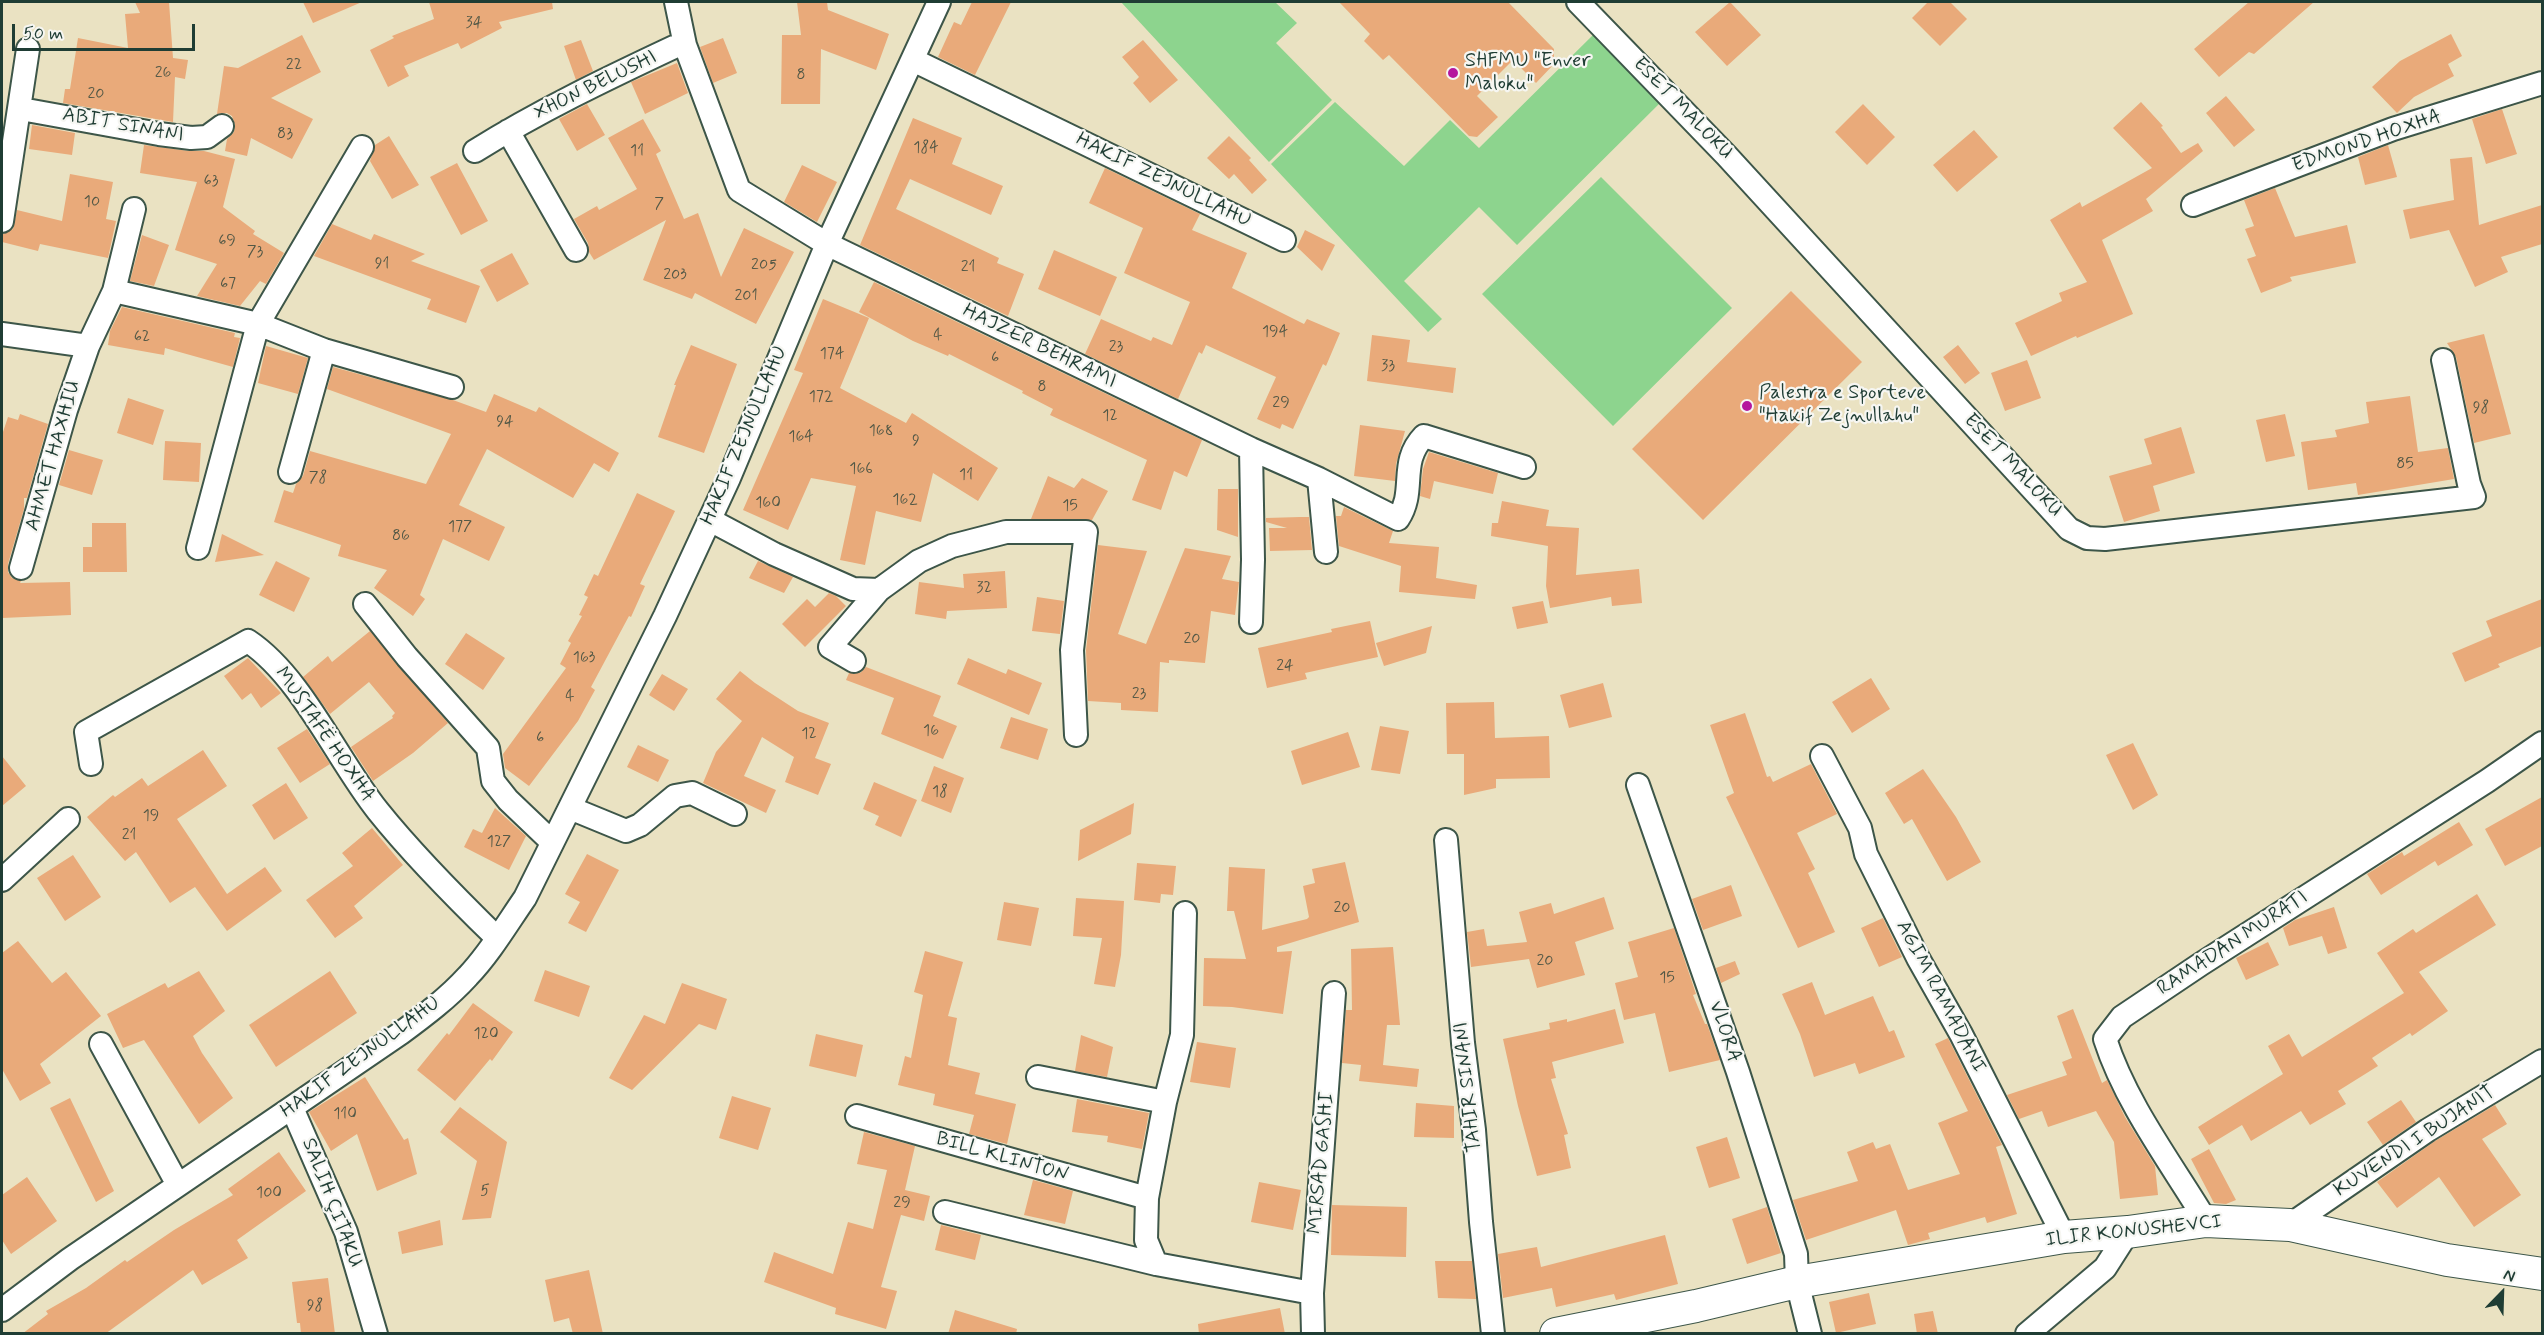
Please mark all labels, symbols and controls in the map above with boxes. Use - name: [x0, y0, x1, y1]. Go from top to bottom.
- scale bar: [15, 12, 198, 50]
- house number: 34: [466, 14, 482, 34]
- text: 50 m: [23, 22, 63, 46]
- street label: XHON BELUSHI: [531, 46, 661, 126]
- place label: SHFMU "Enver Maloku": [1465, 50, 1591, 97]
- street label: ESET MALOKU: [1627, 53, 1737, 165]
- house number: 22: [286, 56, 302, 76]
- house number: 26: [155, 64, 171, 84]
- house number: 8: [796, 66, 806, 86]
- marker: SHFMU "Enver Maloku": [1446, 66, 1460, 80]
- house number: 20: [88, 85, 104, 105]
- street label: ABIT SINANI: [61, 104, 185, 148]
- street label: EDMOND HOXHA: [2289, 105, 2445, 179]
- house number: 83: [277, 125, 293, 145]
- street label: HAKIF ZEJNULLAHU: [1072, 128, 1254, 234]
- house number: 184: [913, 139, 939, 159]
- house number: 11: [630, 142, 644, 162]
- house number: 63: [204, 172, 218, 192]
- house number: 10: [84, 193, 100, 213]
- house number: 7: [654, 195, 664, 215]
- house number: 69: [218, 232, 236, 252]
- house number: 73: [247, 243, 263, 263]
- house number: 91: [375, 255, 389, 275]
- house number: 205: [751, 256, 777, 276]
- house number: 21: [961, 258, 975, 278]
- house number: 203: [663, 266, 687, 286]
- house number: 67: [220, 275, 236, 295]
- house number: 201: [734, 287, 758, 307]
- street label: HAJZER BEHRAMI: [958, 299, 1120, 395]
- house number: 194: [1262, 323, 1288, 343]
- house number: 4: [933, 326, 943, 346]
- house number: 62: [134, 328, 150, 348]
- house number: 23: [1109, 338, 1123, 358]
- street label: HAKIF ZEJNULLAHU: [696, 343, 794, 529]
- house number: 174: [820, 345, 844, 365]
- house number: 6: [991, 349, 999, 369]
- house number: 33: [1381, 357, 1395, 377]
- street label: AHMET HAXHIU: [21, 378, 87, 534]
- house number: 8: [1037, 378, 1047, 398]
- place label: Palestra e Sporteve "Hakif Zejnullahu": [1759, 382, 1926, 429]
- house number: 172: [809, 388, 833, 408]
- house number: 29: [1272, 394, 1290, 414]
- marker: Palestra e Sporteve "Hakif Zejnullahu": [1740, 399, 1754, 413]
- house number: 98: [2473, 399, 2489, 419]
- house number: 12: [1102, 407, 1118, 427]
- street label: ESET MALOKU: [1958, 409, 2066, 523]
- house number: 94: [496, 413, 514, 433]
- house number: 168: [869, 422, 893, 442]
- house number: 164: [788, 428, 814, 448]
- house number: 9: [912, 432, 920, 452]
- house number: 85: [2396, 455, 2414, 475]
- house number: 166: [849, 460, 873, 480]
- house number: 11: [959, 466, 973, 486]
- house number: 78: [309, 469, 327, 489]
- house number: 162: [892, 491, 918, 511]
- house number: 160: [755, 494, 781, 514]
- house number: 15: [1062, 497, 1078, 517]
- house number: 177: [448, 518, 472, 538]
- house number: 86: [392, 527, 410, 547]
- house number: 32: [976, 579, 992, 599]
- house number: 20: [1184, 630, 1200, 650]
- house number: 163: [573, 649, 595, 669]
- house number: 24: [1276, 657, 1294, 677]
- street label: MUSTAFË HOXHA: [269, 663, 379, 807]
- house number: 23: [1132, 685, 1146, 705]
- house number: 4: [565, 687, 575, 707]
- house number: 16: [923, 722, 939, 742]
- house number: 12: [801, 725, 817, 745]
- house number: 6: [536, 729, 544, 749]
- house number: 18: [932, 783, 948, 803]
- house number: 19: [143, 807, 159, 827]
- house number: 21: [122, 826, 136, 846]
- house number: 127: [487, 833, 511, 853]
- street label: RAMADAN MURATI: [2153, 886, 2313, 1002]
- house number: 20: [1334, 899, 1350, 919]
- street label: AGIM RAMADANI: [1890, 917, 1990, 1077]
- house number: 20: [1537, 952, 1553, 972]
- house number: 15: [1659, 969, 1675, 989]
- street label: HAKIF ZEJNULLAHU: [276, 992, 446, 1124]
- street label: VLORA: [1702, 998, 1746, 1066]
- street label: TAHIR SINANI: [1450, 1021, 1488, 1153]
- house number: 120: [473, 1025, 499, 1045]
- street label: KUVENDI I BUJANIT: [2330, 1081, 2500, 1203]
- street label: MIRSAD GASHI: [1304, 1091, 1340, 1235]
- house number: 110: [333, 1105, 357, 1125]
- street label: BILL KLINTON: [933, 1128, 1071, 1188]
- street label: SALIH ÇITAKU: [295, 1135, 367, 1271]
- house number: 5: [480, 1182, 490, 1202]
- house number: 100: [256, 1184, 282, 1204]
- house number: 29: [893, 1194, 911, 1214]
- street label: ILIR KONUSHEVCI: [2045, 1211, 2223, 1253]
- north arrow: [2472, 1263, 2532, 1323]
- text: N: [2500, 1264, 2518, 1288]
- house number: 98: [307, 1297, 323, 1317]

